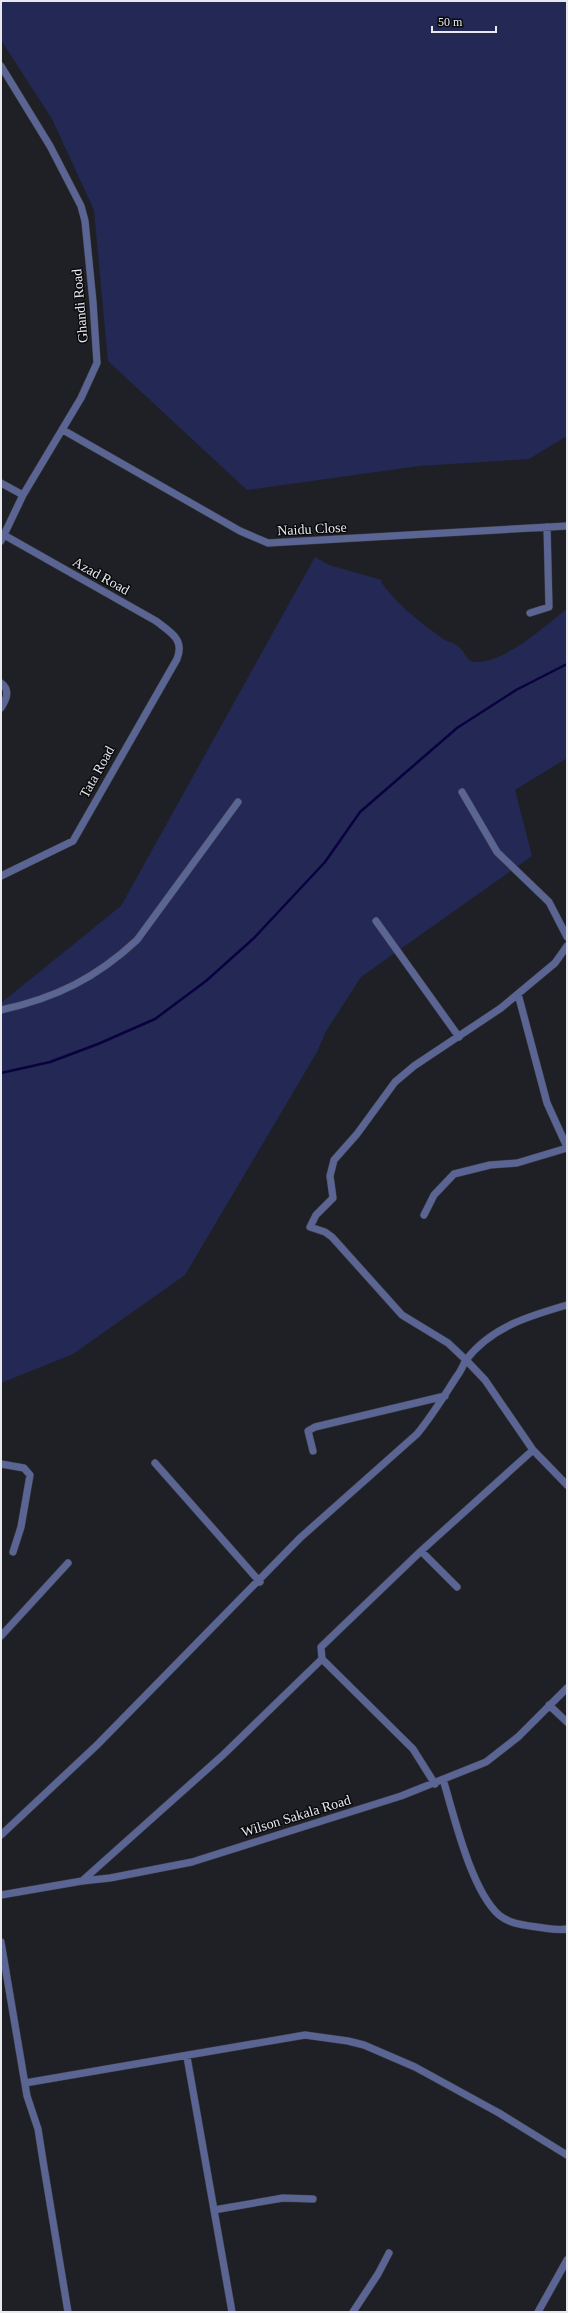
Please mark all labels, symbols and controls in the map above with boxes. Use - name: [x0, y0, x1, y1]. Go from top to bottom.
- scale bar: [432, 8, 496, 34]
- text: 50 m: [438, 15, 463, 29]
- street label: Ghandi Road: [69, 268, 91, 344]
- street label: Naidu Close: [277, 520, 347, 538]
- street label: Azad Road: [70, 554, 132, 598]
- street label: Tata Road: [77, 743, 117, 801]
- street label: Wilson Sakala Road: [239, 1792, 353, 1840]

